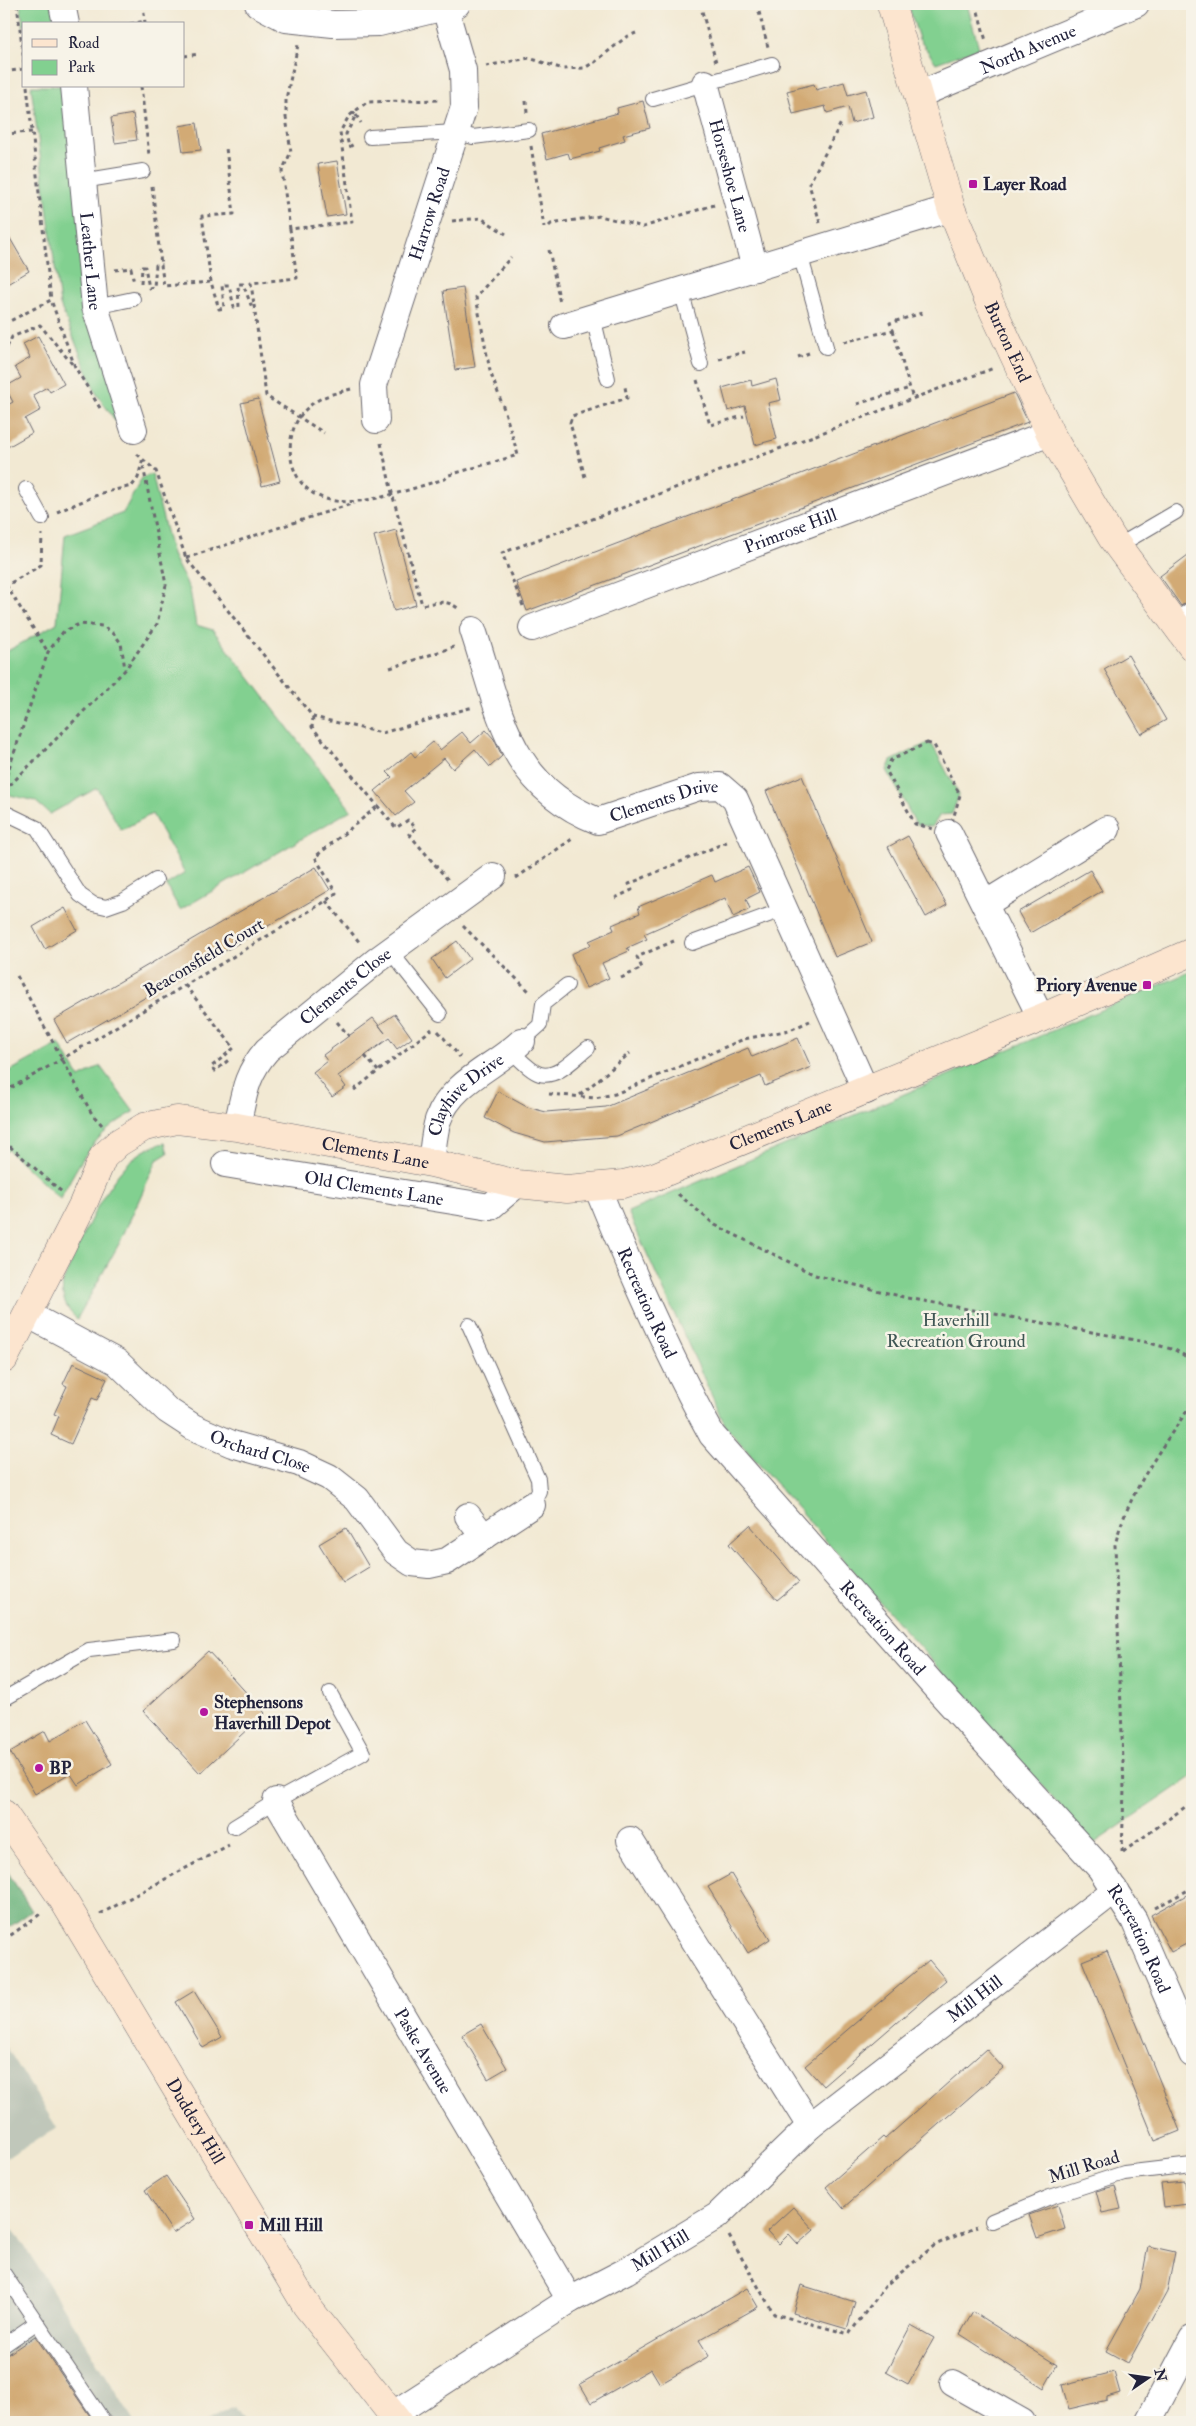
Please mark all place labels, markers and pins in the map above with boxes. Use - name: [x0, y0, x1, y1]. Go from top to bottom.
- place label: Layer Road: [983, 173, 1067, 196]
- marker: Layer Road: [967, 178, 979, 190]
- place label: Priory Avenue: [1036, 974, 1137, 997]
- marker: Priory Avenue: [1141, 979, 1153, 991]
- place label: Stephensons Haverhill Depot: [214, 1691, 331, 1735]
- marker: Stephensons Haverhill Depot: [198, 1706, 210, 1718]
- place label: BP: [49, 1757, 72, 1780]
- marker: BP: [33, 1762, 45, 1774]
- place label: Mill Hill: [258, 2214, 323, 2237]
- marker: Mill Hill: [243, 2219, 255, 2231]

